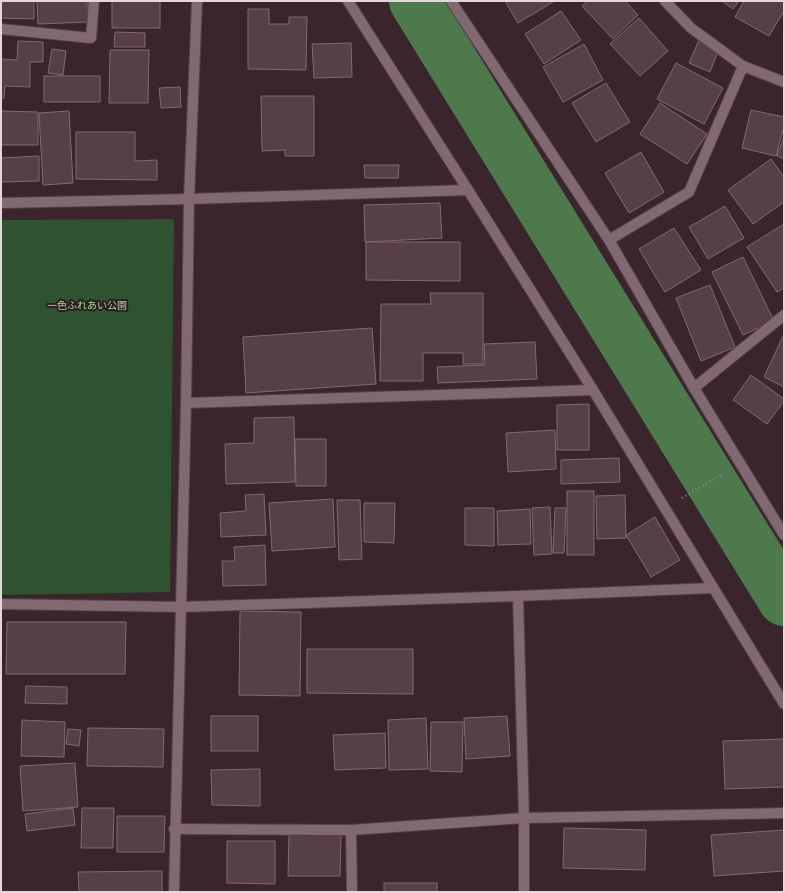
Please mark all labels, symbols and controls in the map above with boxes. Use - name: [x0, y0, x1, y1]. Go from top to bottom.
- park label: 一色ふれあい公園: [47, 300, 127, 313]

